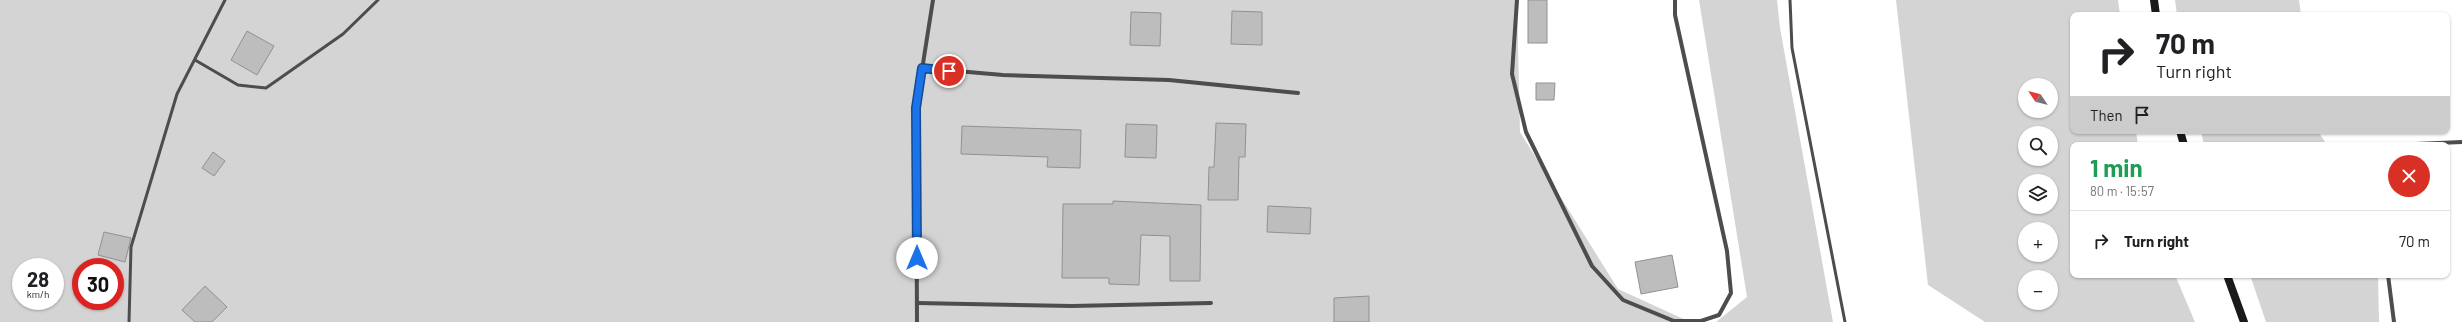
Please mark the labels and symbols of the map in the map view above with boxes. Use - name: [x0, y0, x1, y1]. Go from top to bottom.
- pin: [932, 54, 966, 88]
- north arrow: [2018, 78, 2058, 118]
- position arrow: [896, 237, 938, 279]
- speed limit sign: 30: [72, 258, 124, 310]

